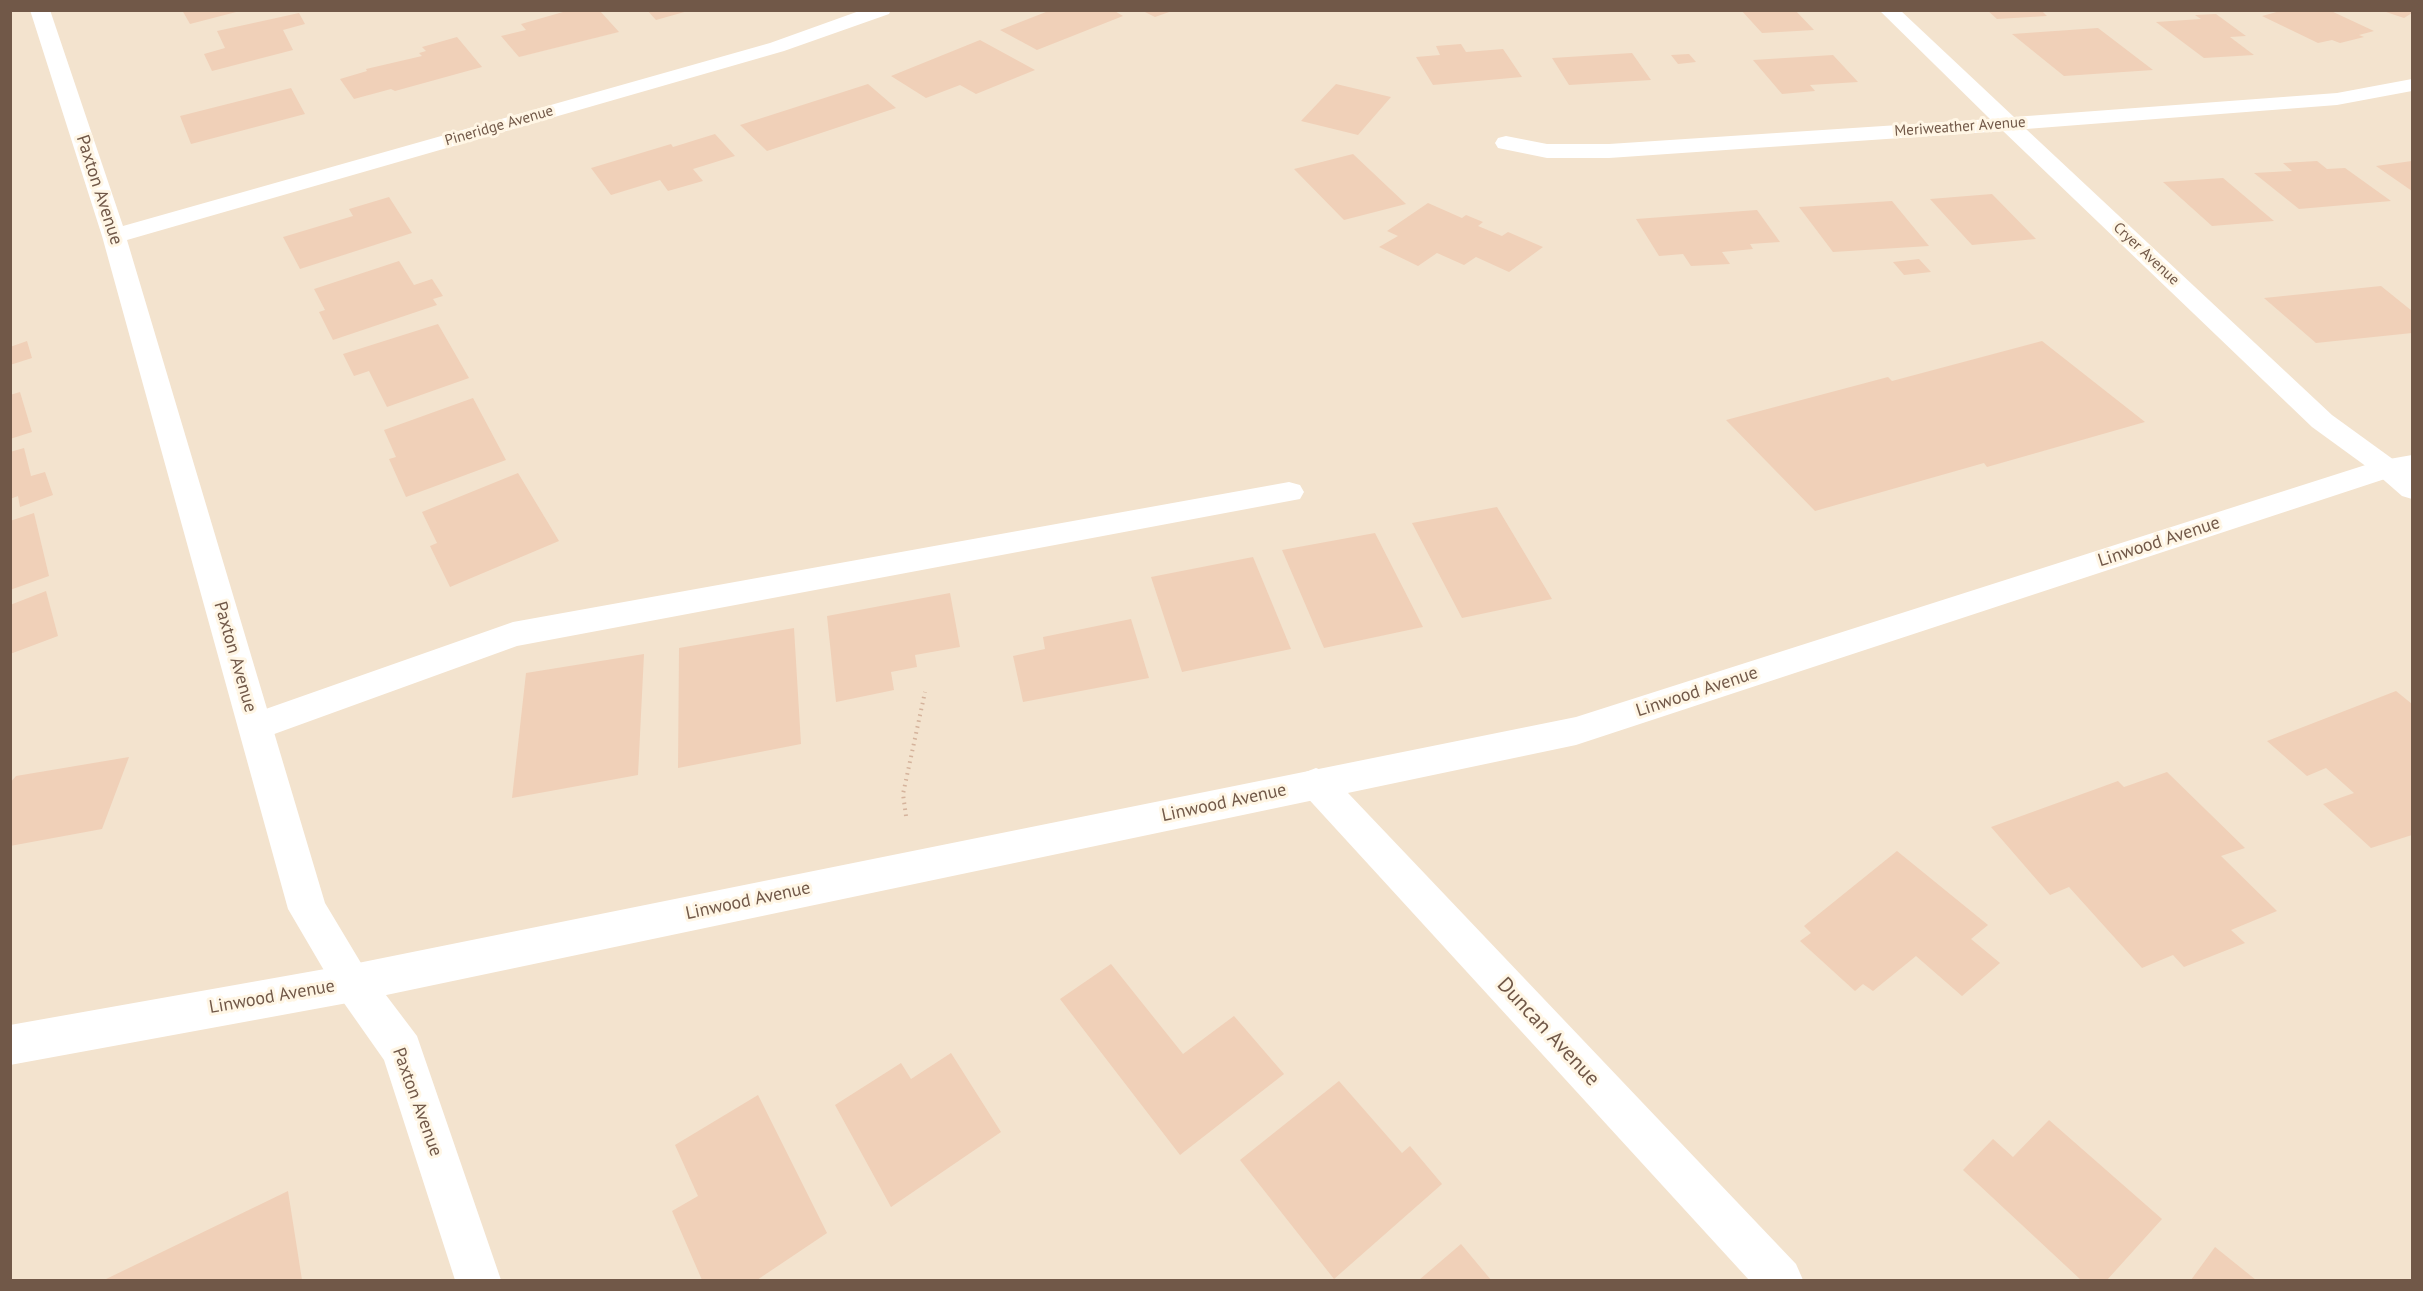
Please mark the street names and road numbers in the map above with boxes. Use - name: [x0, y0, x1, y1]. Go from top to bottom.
- street label: Pineridge Avenue: [443, 102, 555, 150]
- street label: Meriweather Avenue: [1894, 113, 2026, 141]
- street label: Paxton Avenue: [71, 132, 127, 248]
- street label: Cryer Avenue: [2109, 219, 2183, 289]
- street label: Linwood Avenue: [2095, 512, 2223, 572]
- street label: Paxton Avenue: [209, 599, 261, 715]
- street label: Linwood Avenue: [1633, 662, 1761, 722]
- street label: Linwood Avenue: [1160, 779, 1288, 827]
- street label: Linwood Avenue: [684, 877, 812, 925]
- street label: Duncan Avenue: [1491, 973, 1605, 1091]
- street label: Linwood Avenue: [208, 975, 336, 1019]
- street label: Paxton Avenue: [387, 1045, 447, 1159]

